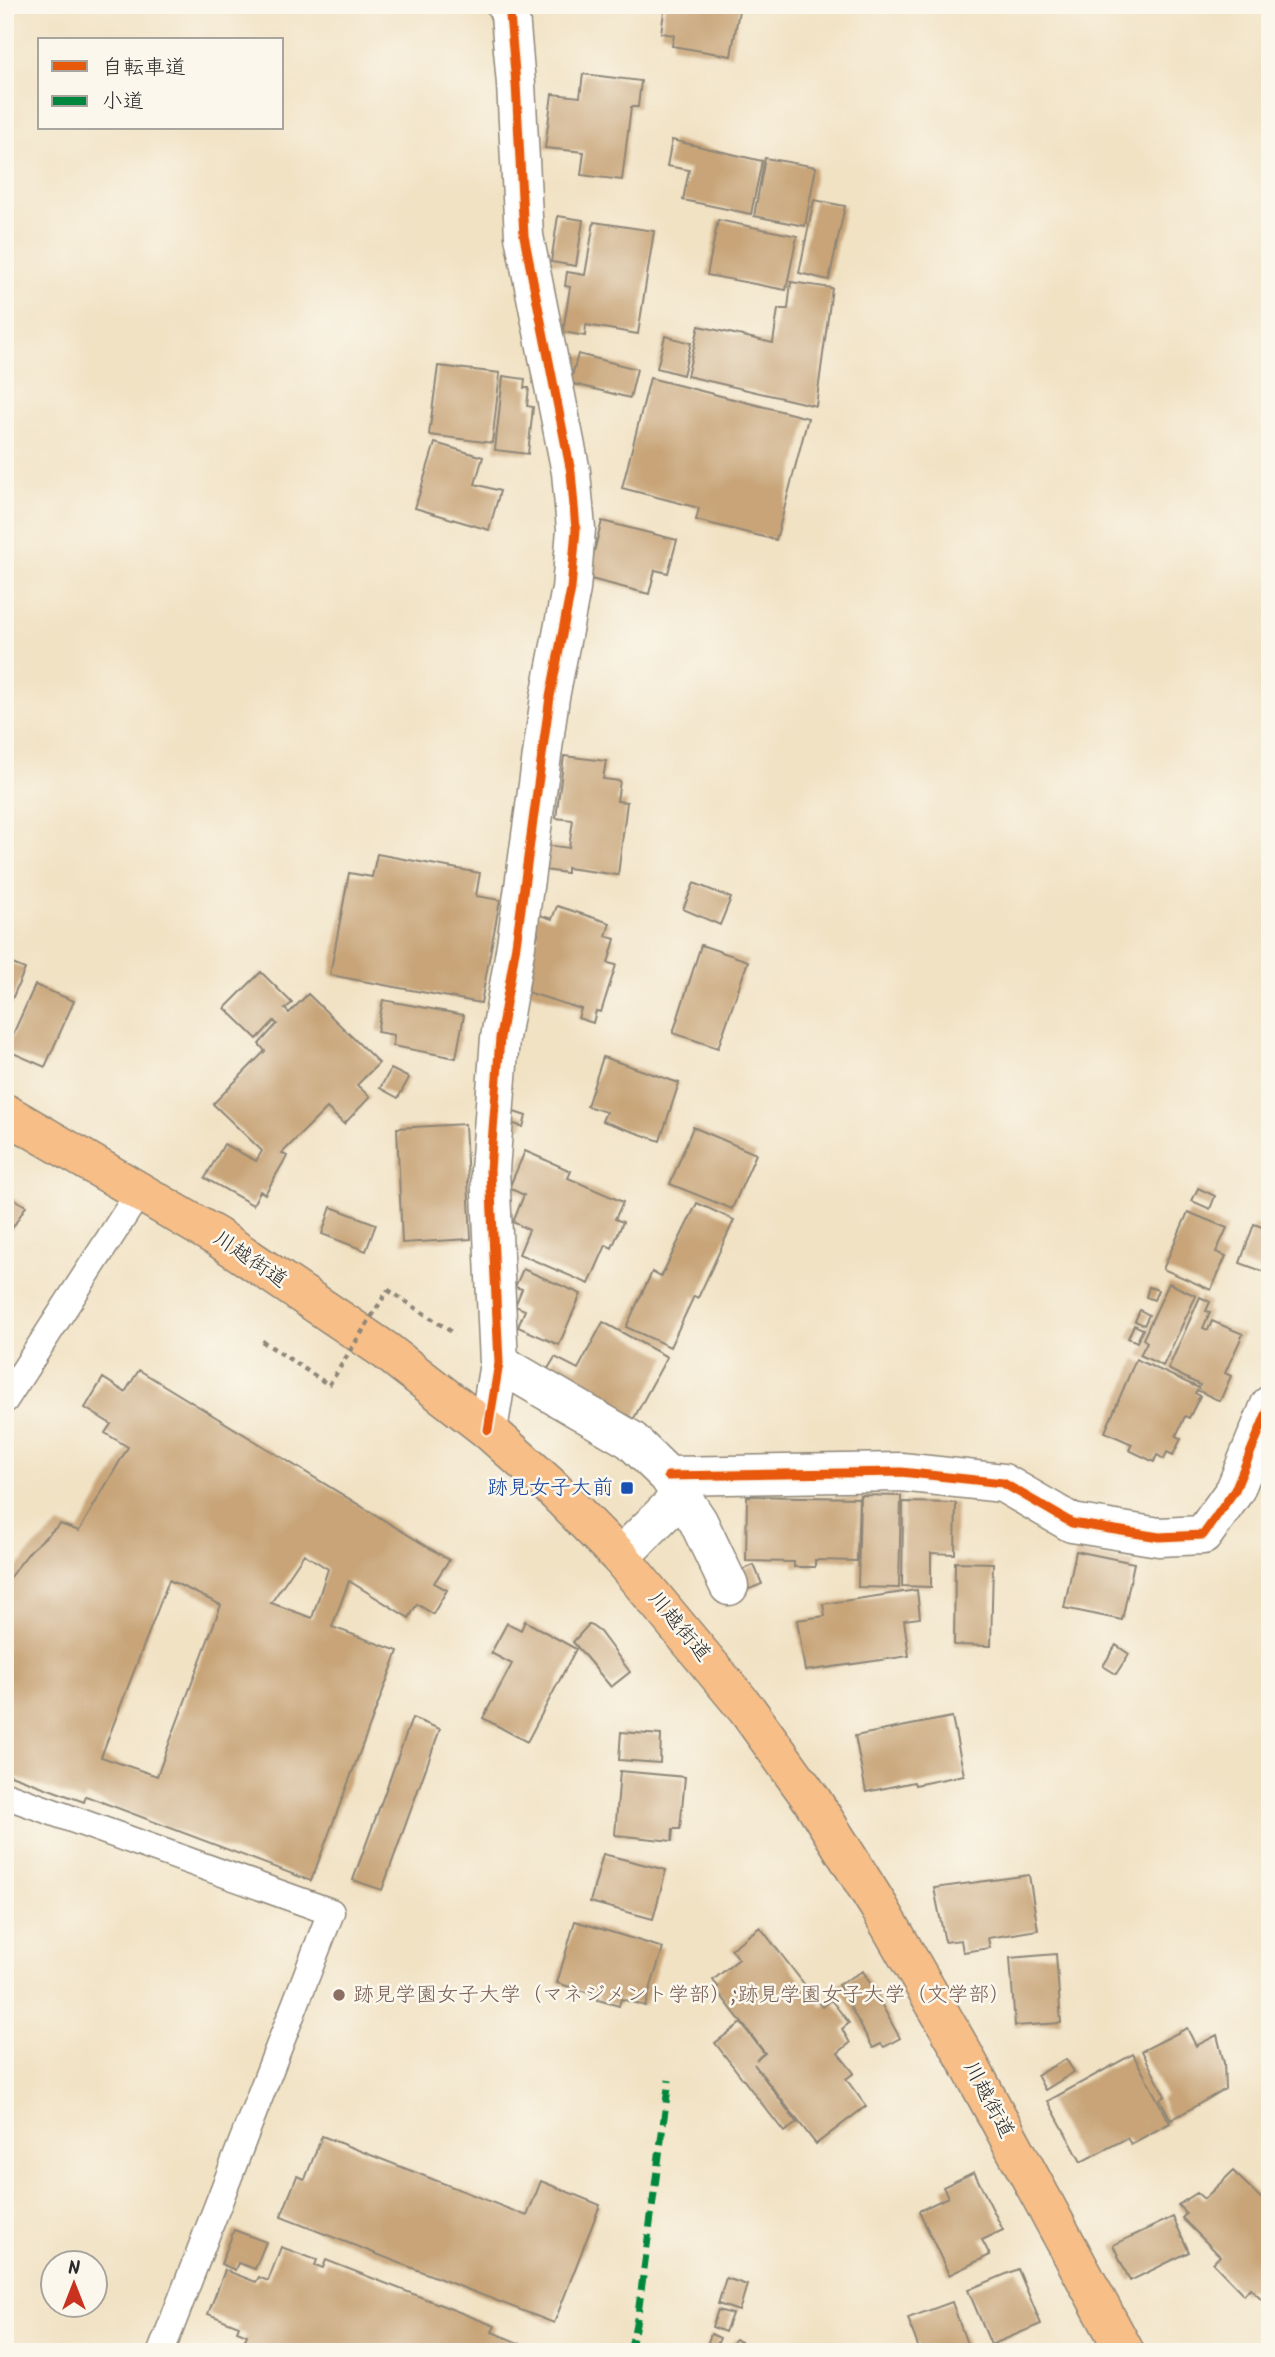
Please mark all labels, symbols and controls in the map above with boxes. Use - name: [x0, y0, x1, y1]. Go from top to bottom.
- legend: [38, 38, 284, 130]
- text: 自転車道: [102, 52, 186, 85]
- text: 小道: [102, 86, 144, 119]
- street label: 川越街道: [206, 1223, 294, 1297]
- place label: 跡見女子大前: [487, 1472, 613, 1505]
- marker: 跡見女子大前: [619, 1480, 635, 1496]
- street label: 川越街道: [639, 1584, 719, 1670]
- place label: 跡見学園女子大学（マネジメント学部）;跡見学園女子大学（文学部）: [353, 1979, 1010, 2012]
- marker: 跡見学園女子大学（マネジメント学部）;跡見学園女子大学（文学部）: [331, 1987, 347, 2003]
- street label: 川越街道: [954, 2055, 1022, 2145]
- north arrow: [38, 2248, 108, 2318]
- text: N: [68, 2254, 80, 2284]

